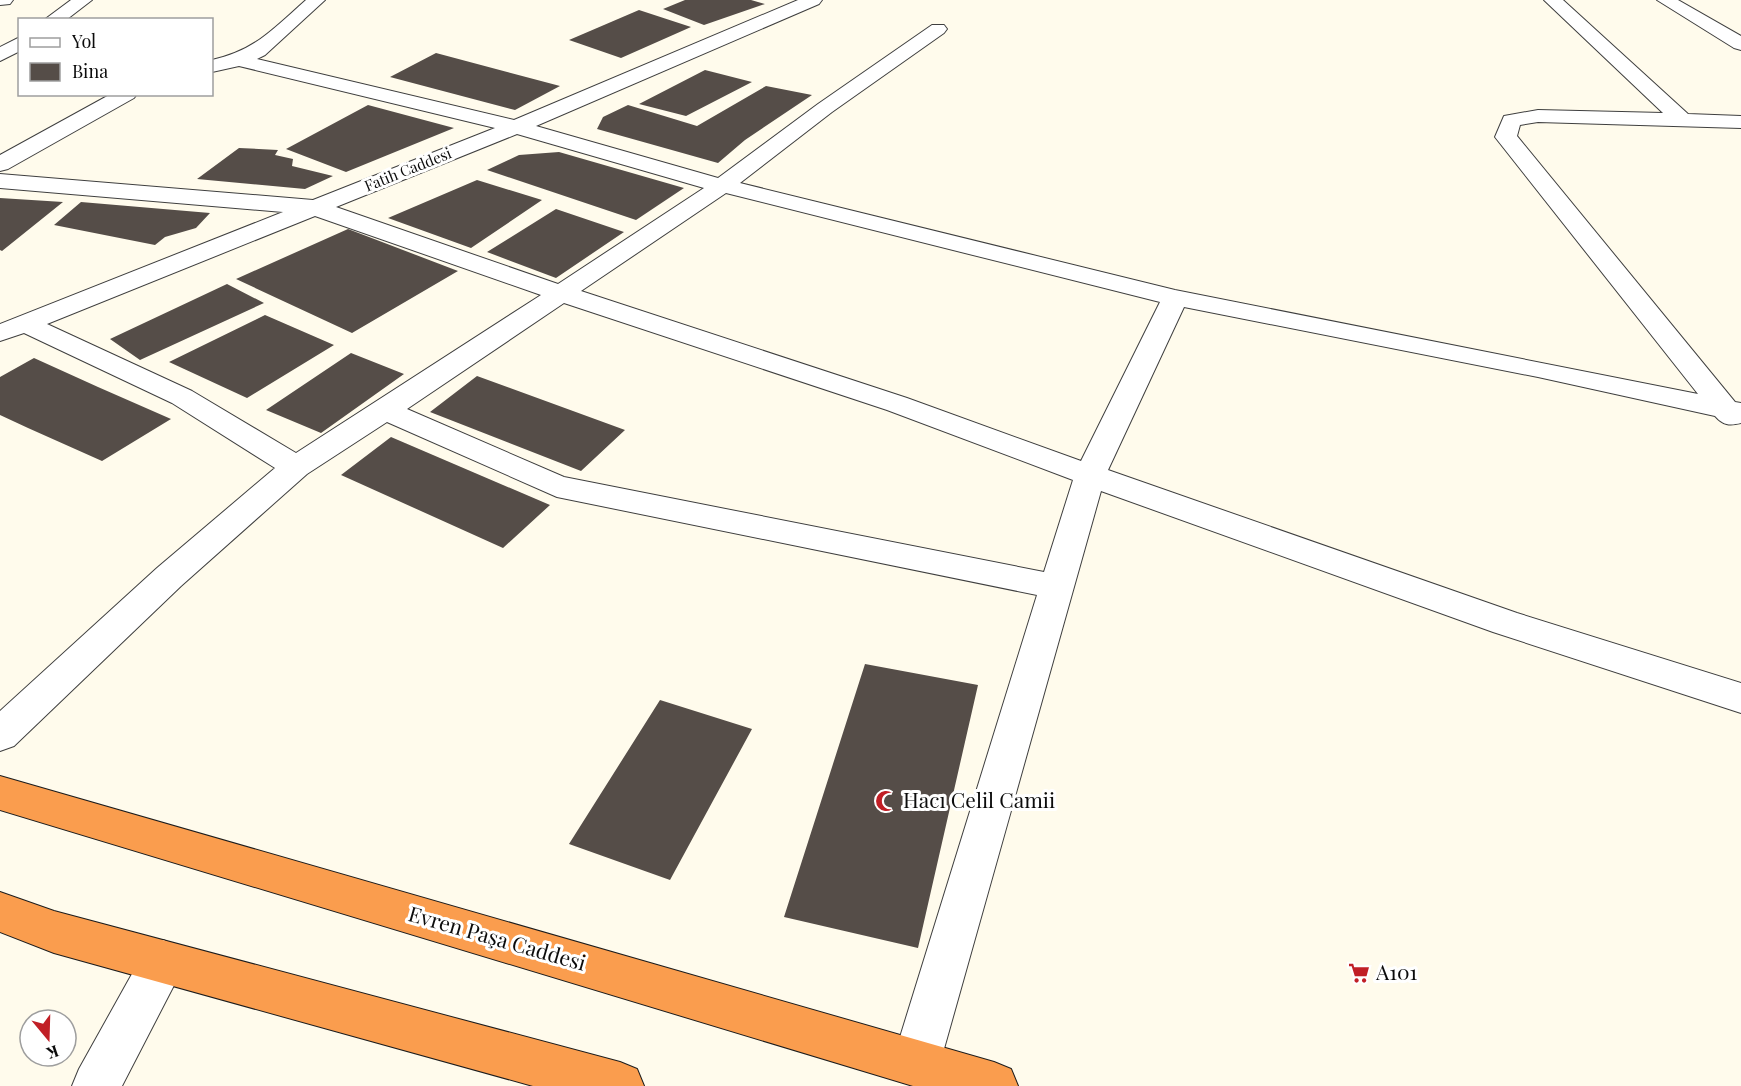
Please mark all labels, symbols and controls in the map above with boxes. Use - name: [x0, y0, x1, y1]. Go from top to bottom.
- legend: [18, 18, 213, 96]
- text: Yol: [71, 29, 96, 53]
- text: Bina: [72, 59, 108, 83]
- street label: Fatih Caddesi: [361, 142, 455, 196]
- place label: Hacı Celil Camii: [903, 785, 1055, 813]
- mosque icon: Hacı Celil Camii: [874, 789, 898, 813]
- street label: Evren Paşa Caddesi: [406, 898, 590, 976]
- place label: A101: [1375, 957, 1418, 985]
- supermarket icon: A101: [1347, 961, 1371, 985]
- north arrow: [18, 1008, 78, 1068]
- text: K: [44, 1041, 62, 1065]

